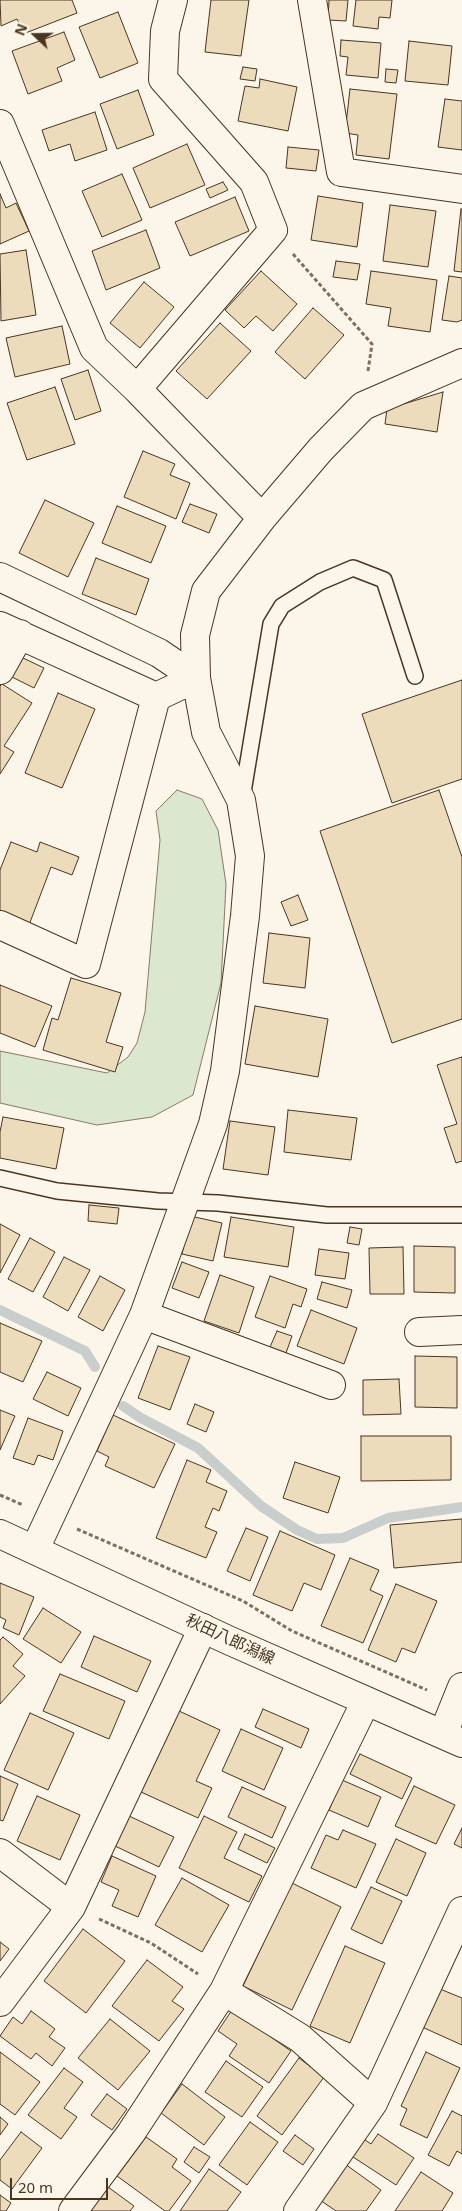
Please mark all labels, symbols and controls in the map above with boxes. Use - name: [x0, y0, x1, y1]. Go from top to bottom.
- north arrow: [10, 10, 60, 60]
- text: N: [10, 21, 31, 38]
- street label: 秋田八郎潟線: [182, 1611, 278, 1669]
- scale bar: [12, 2168, 110, 2200]
- text: 20 m: [18, 2177, 53, 2197]

